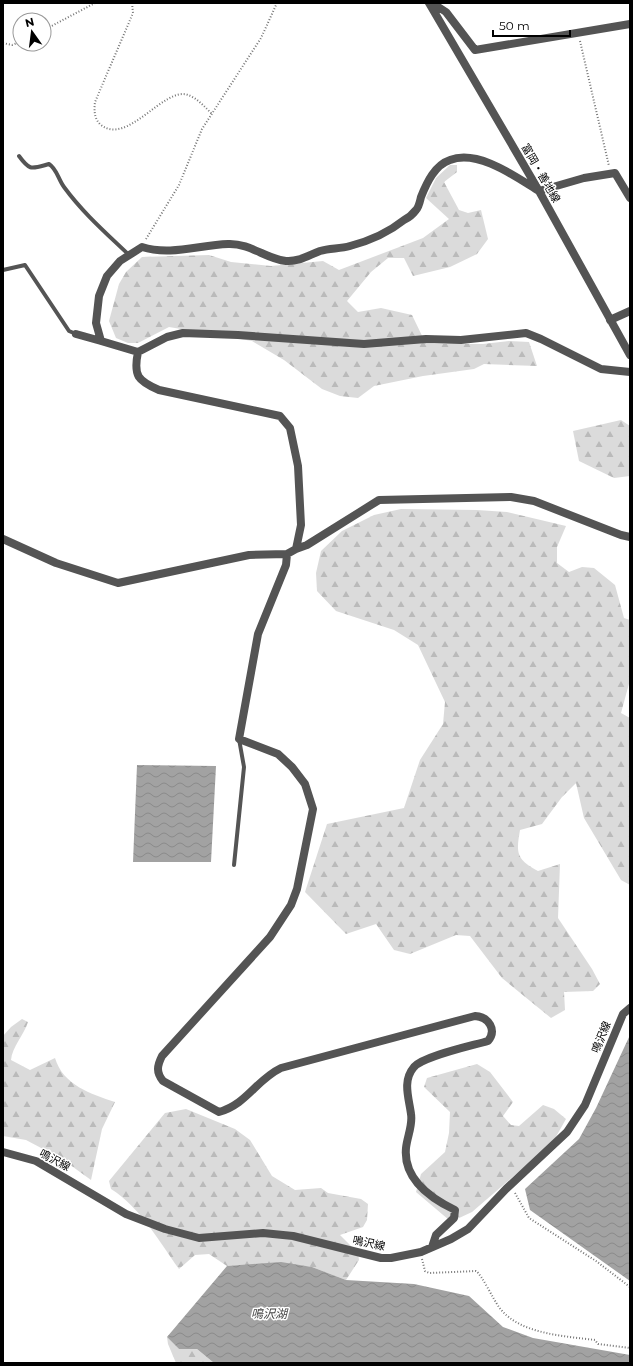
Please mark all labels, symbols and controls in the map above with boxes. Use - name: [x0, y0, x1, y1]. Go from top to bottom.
- north arrow: [12, 12, 52, 52]
- scale bar: [493, 12, 570, 38]
- text: N: [24, 14, 36, 30]
- text: 50 m: [499, 18, 530, 33]
- street label: 富岡・善地線: [518, 141, 564, 205]
- street label: 鳴沢線: [588, 1019, 614, 1055]
- street label: 鳴沢線: [37, 1146, 73, 1174]
- street label: 鳴沢線: [351, 1233, 387, 1253]
- water label: 鳴沢湖: [251, 1306, 289, 1321]

